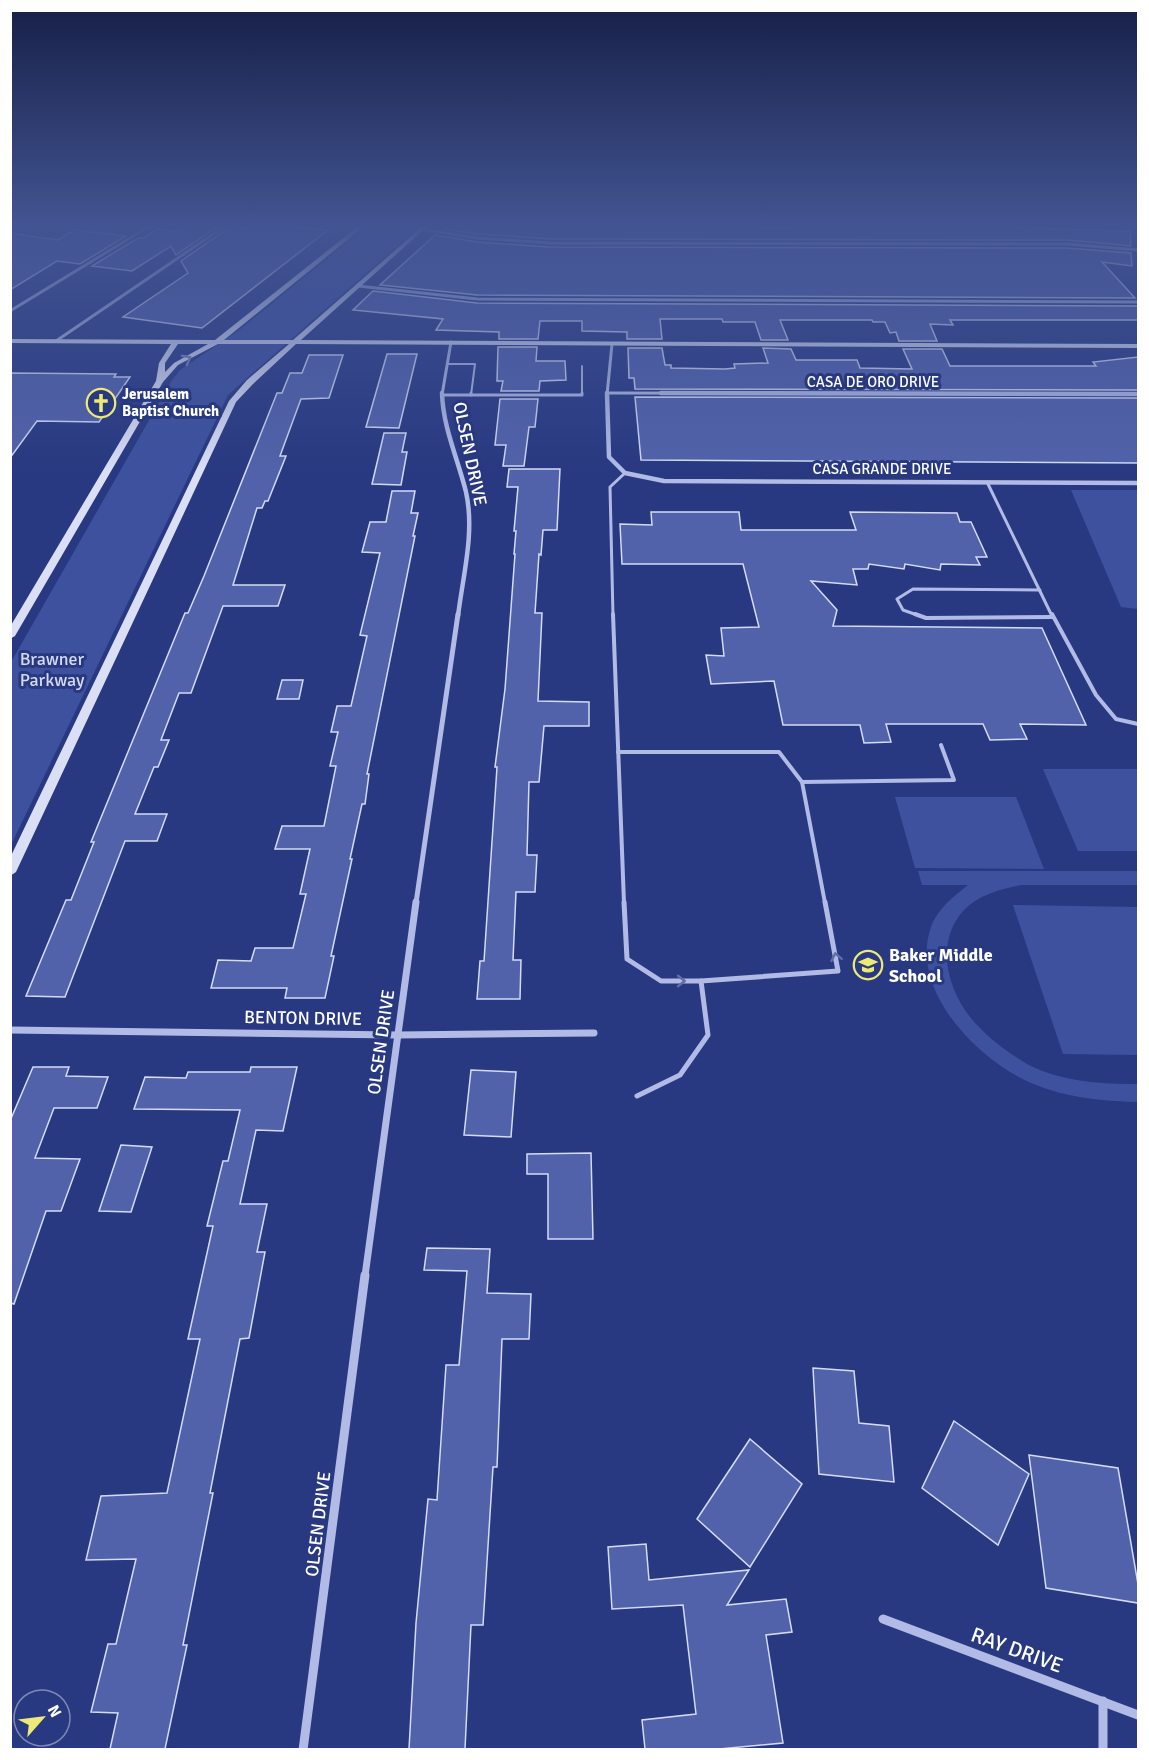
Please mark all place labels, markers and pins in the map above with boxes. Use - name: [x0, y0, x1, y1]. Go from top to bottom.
- place label: Jerusalem Baptist Church: [122, 385, 219, 420]
- church icon: Jerusalem Baptist Church: [85, 387, 117, 419]
- place label: Baker Middle School: [889, 944, 993, 987]
- school or university icon: Baker Middle School: [852, 949, 884, 981]

